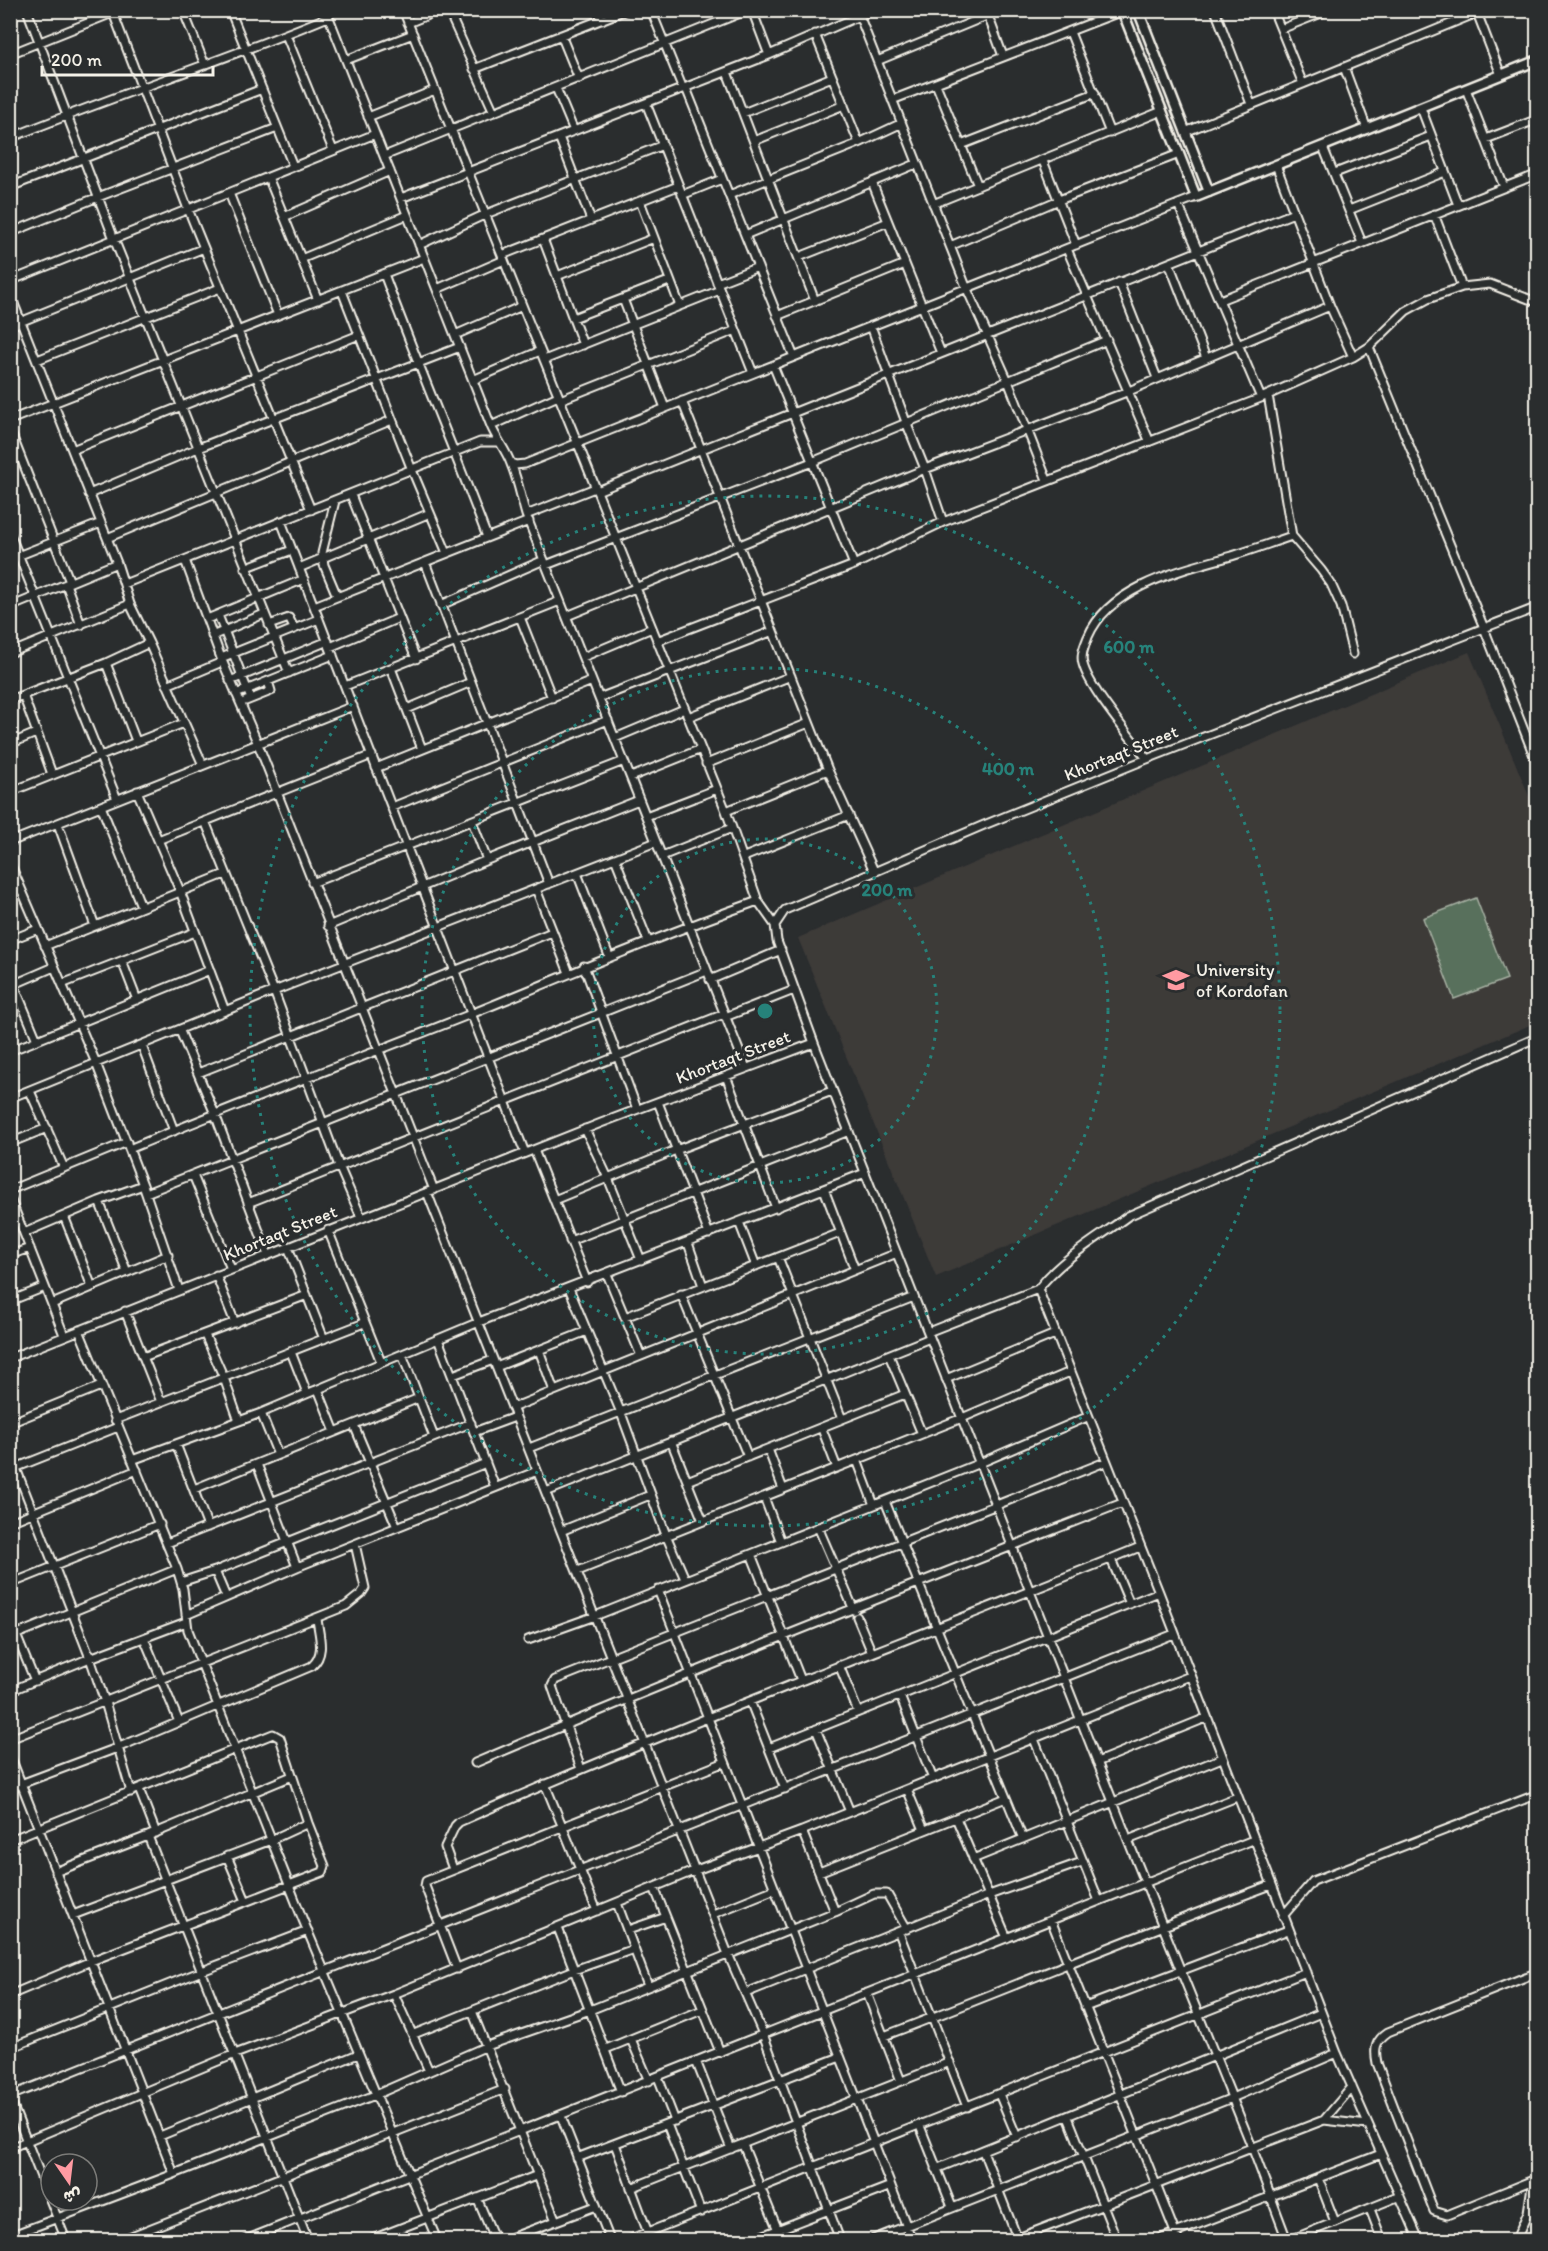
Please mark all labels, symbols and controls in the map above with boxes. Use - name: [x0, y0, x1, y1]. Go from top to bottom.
- scale bar: [42, 39, 213, 77]
- text: 200 m: [51, 49, 102, 71]
- text: 600 m: [1104, 636, 1155, 658]
- street label: Khortaqt Street: [1061, 720, 1181, 786]
- text: 400 m: [982, 758, 1035, 780]
- text: 200 m: [862, 879, 913, 901]
- place label: University of Kordofan: [1196, 959, 1288, 1002]
- school or university icon: University of Kordofan: [1161, 965, 1191, 995]
- centre of rings: [755, 1001, 775, 1021]
- street label: Khortaqt Street: [673, 1025, 794, 1089]
- street label: Khortaqt Street: [220, 1200, 340, 1266]
- north arrow: [39, 2152, 99, 2212]
- text: ش: [62, 2185, 83, 2207]

